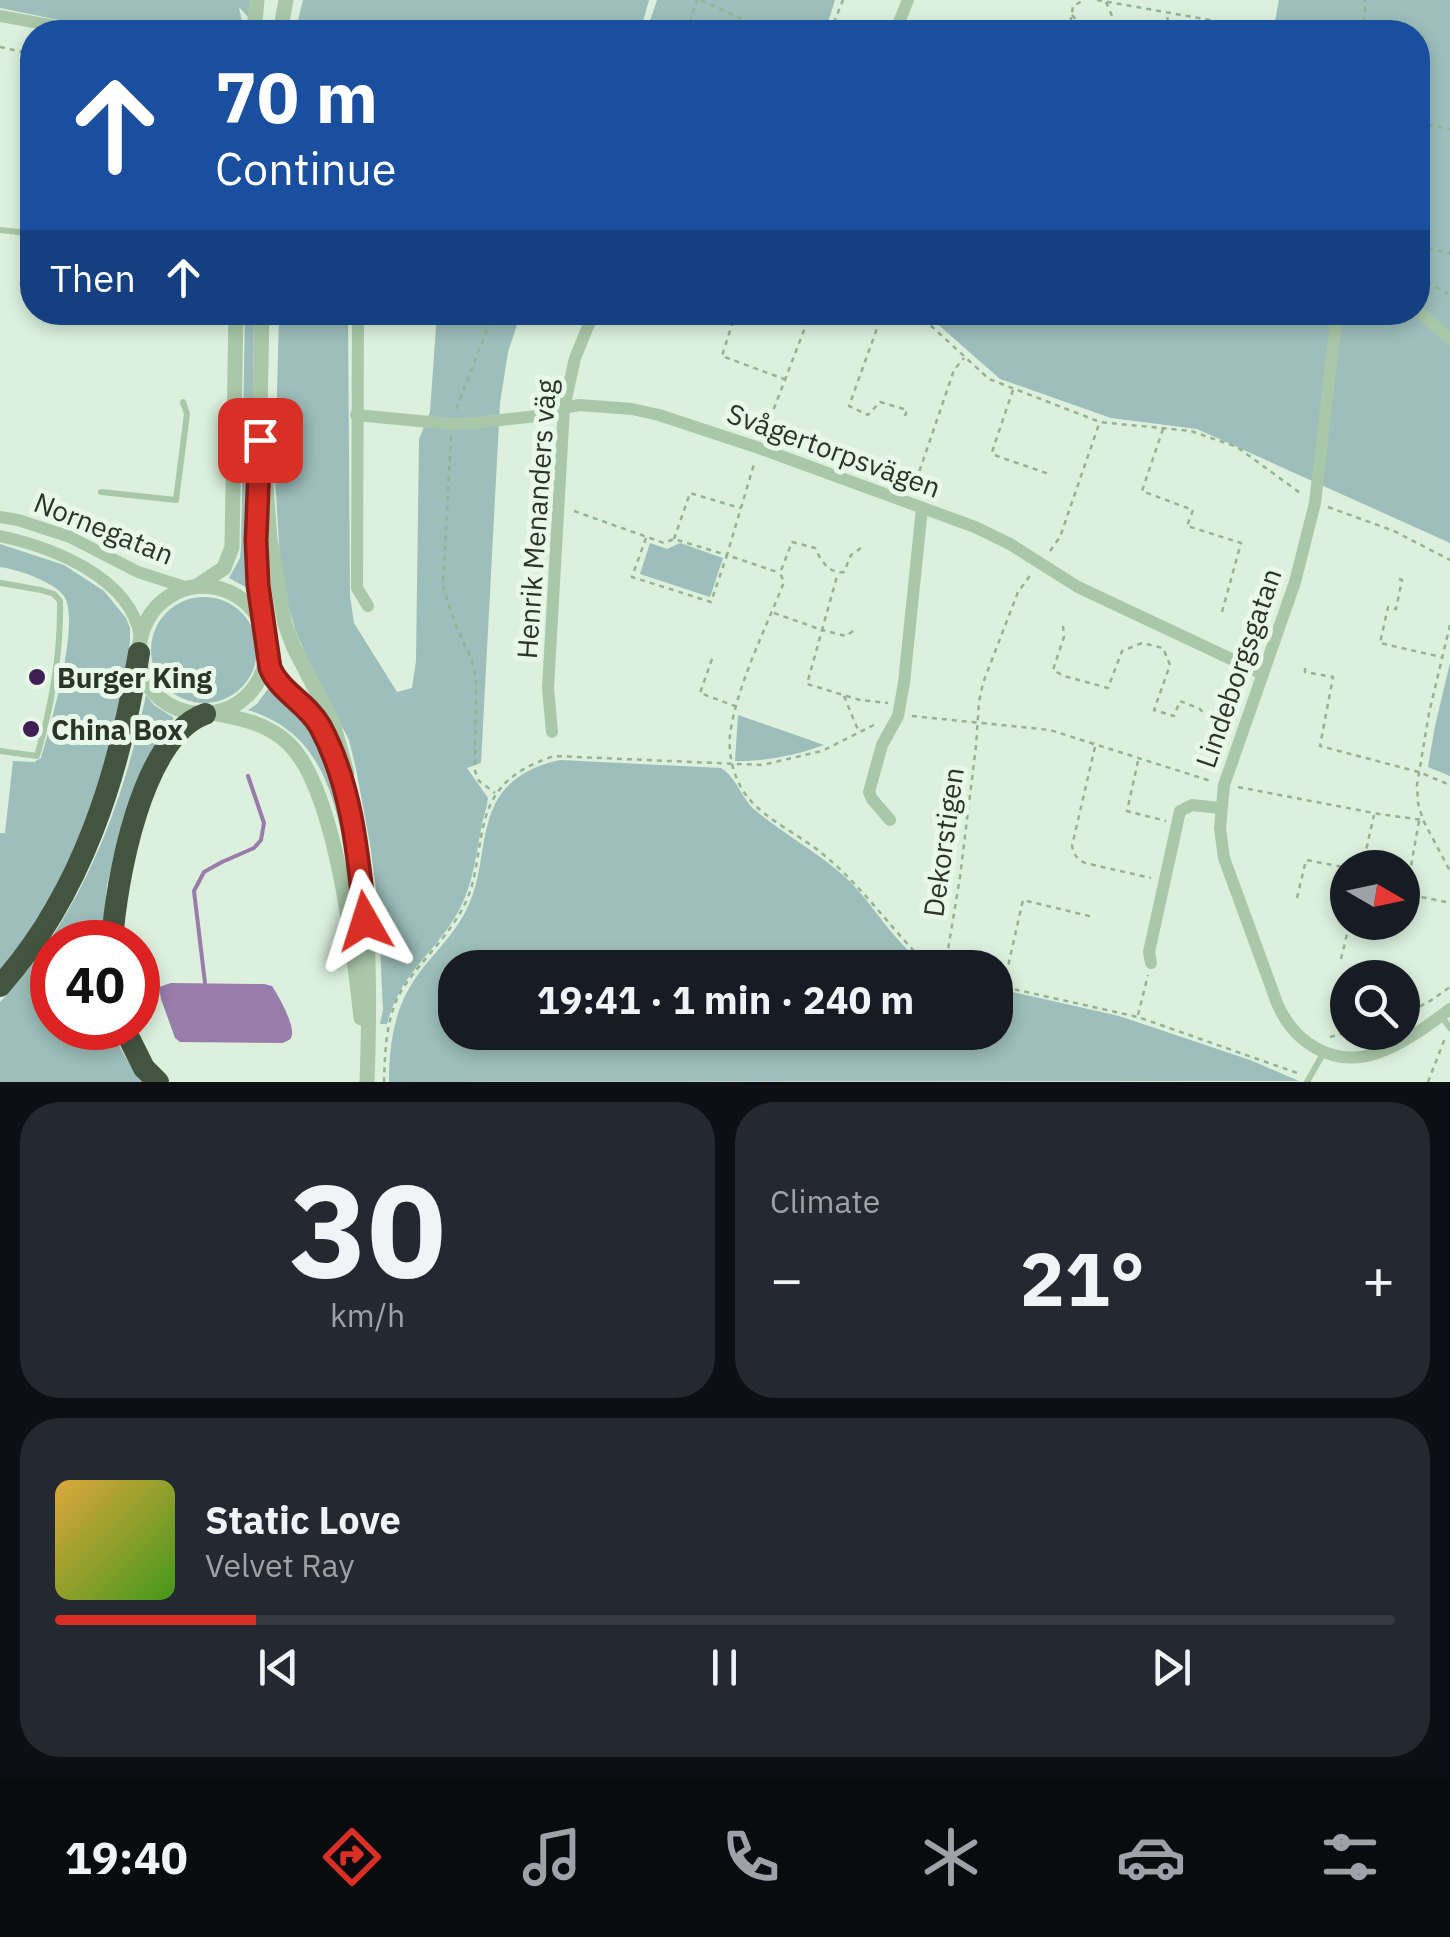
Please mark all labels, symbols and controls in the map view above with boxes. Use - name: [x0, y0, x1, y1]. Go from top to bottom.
- text: 70 m: [215, 51, 378, 142]
- icon: ahead: [50, 60, 180, 190]
- text: Continue: [215, 139, 397, 197]
- icon: ahead: [156, 250, 211, 305]
- text: Then: [50, 253, 136, 302]
- street label: Henrik Menanders väg: [508, 378, 564, 660]
- street label: Svågertorpsvägen: [722, 394, 946, 506]
- pin: [218, 398, 303, 483]
- icon: arrive: [233, 413, 288, 468]
- street label: Nornegatan: [29, 483, 179, 573]
- street label: Lindeborgsgatan: [1187, 563, 1289, 773]
- place label: Burger King: [57, 659, 212, 696]
- marker: Burger King: [26, 666, 48, 688]
- place label: China Box: [51, 711, 183, 748]
- marker: China Box: [20, 718, 42, 740]
- street label: Dekorstigen: [914, 765, 972, 919]
- north arrow: [1330, 850, 1420, 940]
- map controls: [1330, 850, 1420, 1050]
- position arrow: [313, 869, 417, 973]
- speed limit sign: 40: [30, 920, 160, 1050]
- button: search: [1330, 960, 1420, 1050]
- text: 19:41 · 1 min · 240 m: [537, 975, 914, 1024]
- text: 30: [289, 1144, 446, 1313]
- text: Climate: [770, 1180, 880, 1222]
- text: 21°: [1020, 1229, 1145, 1327]
- text: −: [770, 1243, 803, 1314]
- text: +: [1362, 1243, 1395, 1314]
- text: km/h: [330, 1294, 405, 1336]
- text: Static Love: [205, 1495, 401, 1544]
- text: Velvet Ray: [205, 1544, 354, 1586]
- icon: previous: [251, 1640, 306, 1695]
- icon: pause: [697, 1640, 752, 1695]
- icon: next: [1144, 1640, 1199, 1695]
- icon: directions: [317, 1822, 387, 1892]
- icon: music: [517, 1822, 587, 1892]
- icon: phone: [716, 1822, 786, 1892]
- icon: climate: [916, 1822, 986, 1892]
- icon: car: [1116, 1822, 1186, 1892]
- icon: filters: [1315, 1822, 1385, 1892]
- text: 19:40: [65, 1828, 188, 1886]

